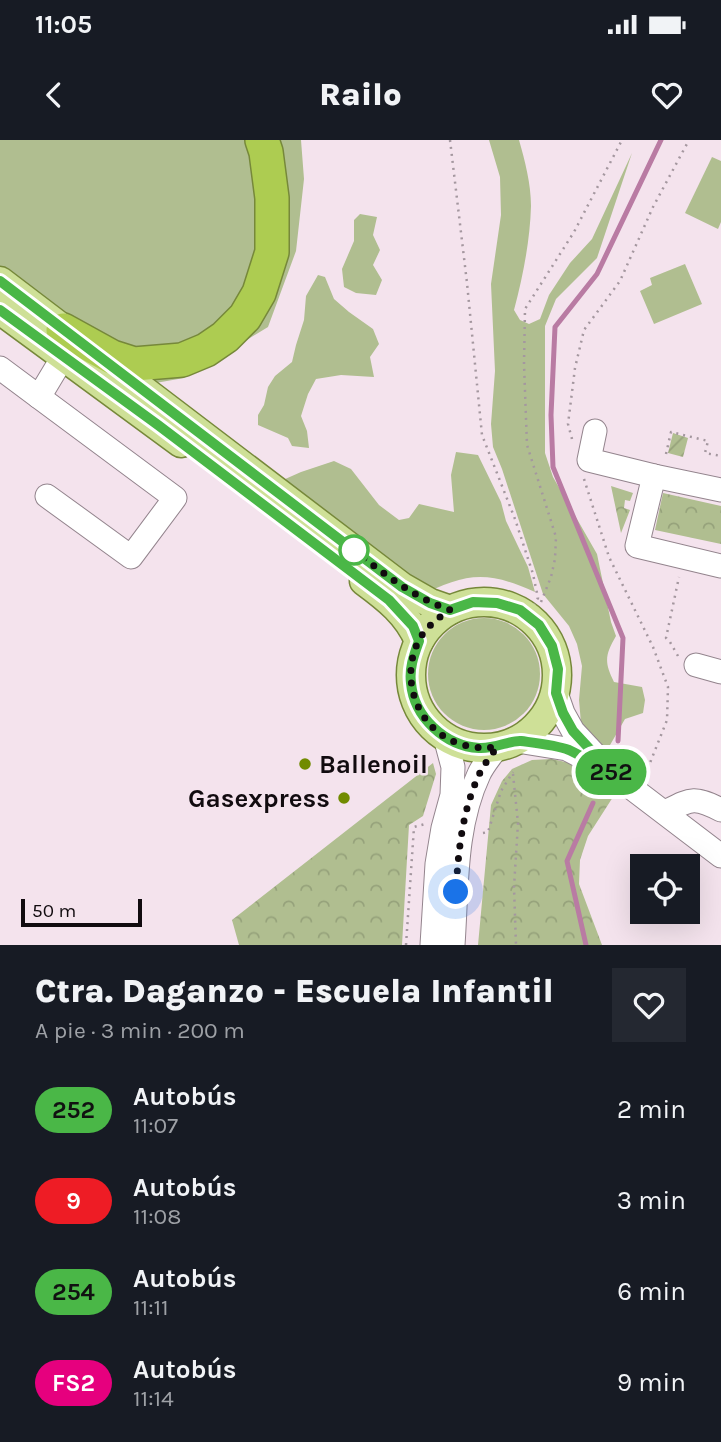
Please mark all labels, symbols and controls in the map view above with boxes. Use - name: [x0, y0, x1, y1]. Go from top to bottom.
- text: 11:05: [35, 9, 92, 40]
- icon: back: [35, 76, 73, 114]
- text: Railo: [319, 76, 402, 113]
- icon: heart: [648, 76, 686, 114]
- unlabelled marker: [339, 535, 369, 565]
- place label: Ballenoil: [319, 749, 428, 780]
- line badge: 252: [571, 749, 651, 795]
- marker: Ballenoil: [297, 756, 313, 772]
- text: 252: [589, 758, 633, 786]
- place label: Gasexpress: [188, 783, 330, 814]
- marker: Gasexpress: [336, 790, 352, 806]
- map controls: [630, 854, 700, 924]
- button: locate: [630, 854, 700, 924]
- your location: [438, 874, 473, 909]
- scale bar: [21, 896, 142, 928]
- text: 50 m: [32, 900, 76, 922]
- button: heart: [612, 968, 686, 1042]
- text: Ctra. Daganzo - Escuela Infantil: [35, 972, 554, 1010]
- text: A pie · 3 min · 200 m: [35, 1017, 245, 1044]
- text: Autobús: [133, 1081, 237, 1112]
- text: 2 min: [617, 1094, 686, 1125]
- text: 252: [52, 1096, 95, 1124]
- text: 11:07: [133, 1112, 178, 1139]
- text: Autobús: [133, 1172, 237, 1203]
- text: 3 min: [617, 1185, 686, 1216]
- text: 9: [66, 1187, 81, 1215]
- text: 11:08: [133, 1203, 181, 1230]
- text: Autobús: [133, 1263, 237, 1294]
- text: 6 min: [617, 1276, 686, 1307]
- text: 254: [52, 1278, 95, 1306]
- text: 11:11: [133, 1294, 169, 1321]
- text: Autobús: [133, 1354, 237, 1385]
- text: 9 min: [617, 1367, 686, 1398]
- text: FS2: [52, 1369, 95, 1397]
- text: 11:14: [133, 1385, 174, 1412]

